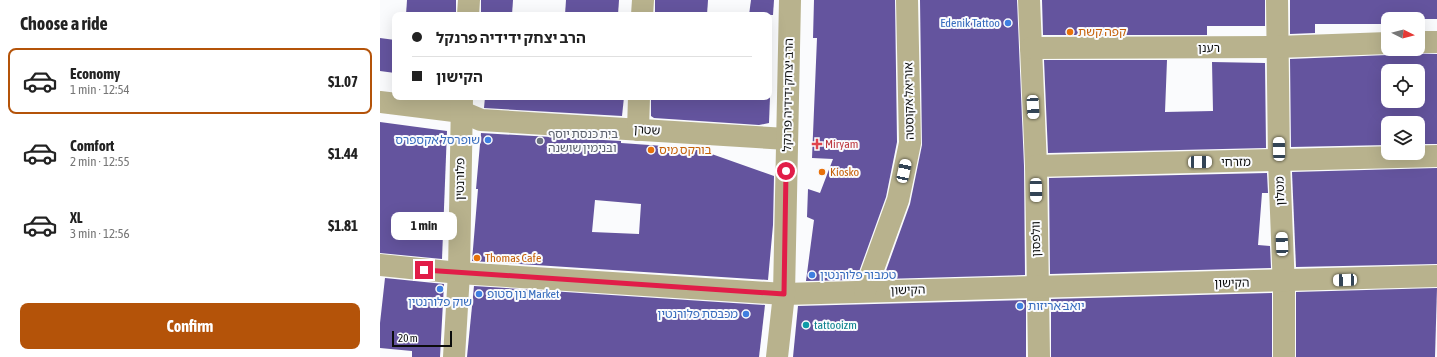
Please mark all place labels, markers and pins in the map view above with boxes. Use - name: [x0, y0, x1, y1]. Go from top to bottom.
- place label: Edenik Tattoo: [940, 16, 1000, 30]
- marker: Edenik Tattoo: [1003, 18, 1013, 28]
- place label: קפה קשת: [1078, 25, 1127, 39]
- marker: קפה קשת: [1065, 27, 1075, 37]
- place label: בית כנסת יוסף ובנימין שושנה: [548, 127, 618, 155]
- place label: שופרסל אקספרס: [395, 133, 480, 147]
- marker: שופרסל אקספרס: [483, 135, 493, 145]
- marker: בית כנסת יוסף ובנימין שושנה: [535, 136, 545, 146]
- place label: Miryam: [825, 137, 858, 151]
- marker: Miryam: [812, 139, 822, 149]
- place label: בורקס מיס: [659, 143, 712, 157]
- marker: בורקס מיס: [646, 145, 656, 155]
- place label: Kiosko: [830, 165, 860, 179]
- marker: Kiosko: [817, 167, 827, 177]
- place label: Thomas Cafe: [485, 251, 541, 265]
- marker: Thomas Cafe: [472, 253, 482, 263]
- place label: טמבור פלורנטין: [820, 268, 896, 282]
- marker: טמבור פלורנטין: [807, 270, 817, 280]
- marker: שוק פלורנטין: [435, 284, 445, 294]
- place label: נון סטופ Market: [487, 287, 560, 301]
- marker: נון סטופ Market: [474, 289, 484, 299]
- place label: שוק פלורנטין: [408, 295, 472, 309]
- place label: יואב אריזות: [1028, 299, 1084, 313]
- marker: יואב אריזות: [1015, 301, 1025, 311]
- place label: מכבסת פלורנטין: [657, 307, 738, 321]
- marker: מכבסת פלורנטין: [741, 309, 751, 319]
- place label: tattooizm: [814, 318, 857, 332]
- marker: tattooizm: [801, 320, 811, 330]

